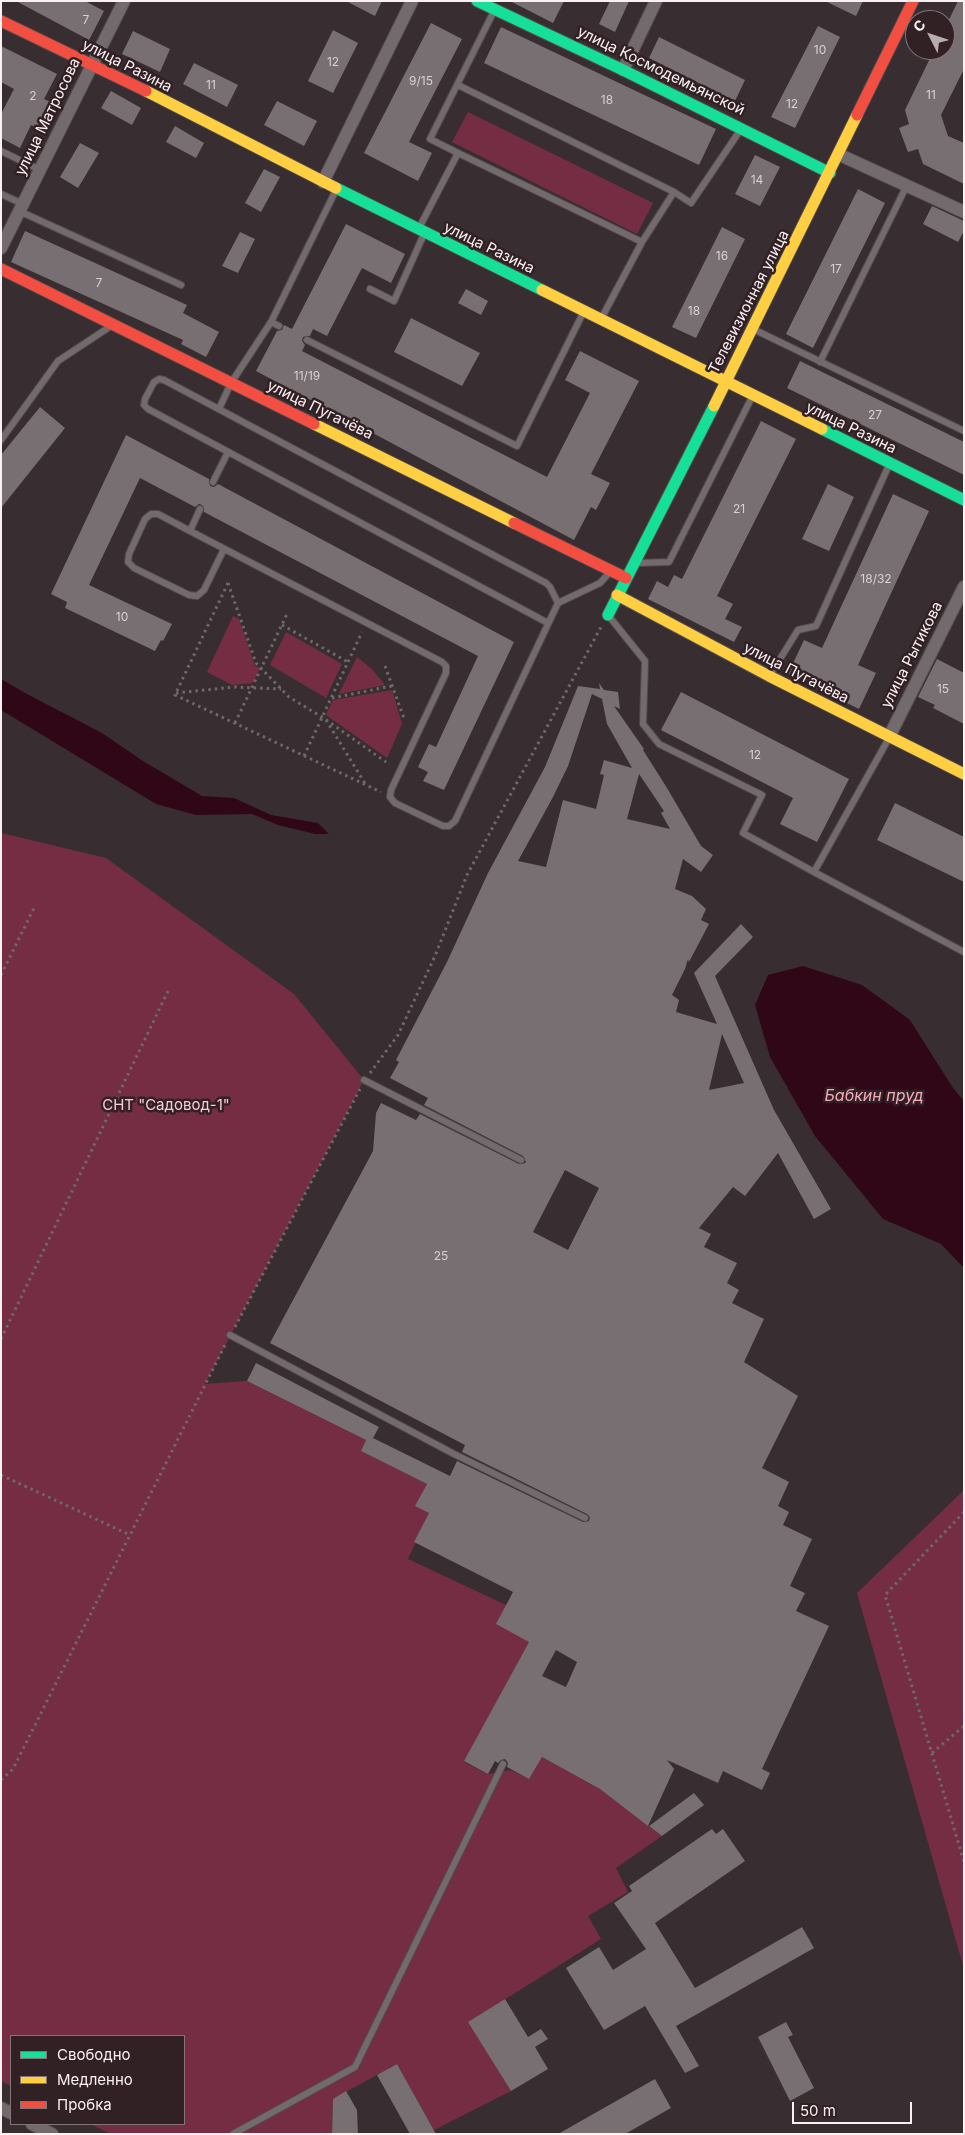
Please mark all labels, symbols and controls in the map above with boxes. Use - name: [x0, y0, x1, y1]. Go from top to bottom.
- north arrow: [905, 10, 955, 60]
- house number: 7: [83, 13, 89, 27]
- text: С: [909, 16, 929, 35]
- street label: улица Космодемьянской: [574, 23, 748, 119]
- street label: улица Разина: [79, 36, 175, 96]
- house number: 10: [814, 43, 826, 57]
- street label: улица Матросова: [12, 55, 84, 179]
- house number: 12: [327, 55, 339, 69]
- house number: 9/15: [409, 74, 433, 88]
- house number: 11: [206, 78, 216, 92]
- house number: 11: [926, 88, 936, 102]
- house number: 2: [29, 89, 37, 103]
- house number: 18: [601, 93, 613, 107]
- house number: 12: [786, 97, 798, 111]
- house number: 14: [751, 173, 763, 187]
- street label: улица Разина: [441, 218, 537, 278]
- street label: Телевизионная улица: [705, 227, 793, 377]
- house number: 16: [716, 249, 728, 263]
- house number: 17: [830, 262, 842, 276]
- house number: 7: [96, 276, 102, 290]
- house number: 18: [688, 304, 700, 318]
- house number: 11/19: [294, 369, 320, 383]
- street label: улица Пугачёва: [264, 377, 376, 443]
- street label: улица Разина: [803, 398, 899, 458]
- house number: 27: [868, 408, 882, 422]
- house number: 21: [733, 502, 745, 516]
- house number: 18/32: [860, 572, 892, 586]
- street label: улица Рытикова: [877, 599, 947, 711]
- house number: 10: [116, 610, 128, 624]
- street label: улица Пугачёва: [740, 639, 852, 707]
- house number: 15: [937, 682, 949, 696]
- house number: 12: [749, 748, 761, 762]
- water label: Бабкин пруд: [824, 1086, 924, 1106]
- park label: СНТ "Садовод-1": [102, 1096, 230, 1114]
- house number: 25: [434, 1249, 448, 1263]
- legend: [10, 2035, 185, 2125]
- text: Свободно: [57, 2045, 131, 2064]
- text: Медленно: [57, 2070, 133, 2089]
- scale bar: [795, 2092, 915, 2124]
- text: Пробка: [57, 2095, 112, 2114]
- text: 50 m: [800, 2101, 836, 2120]

